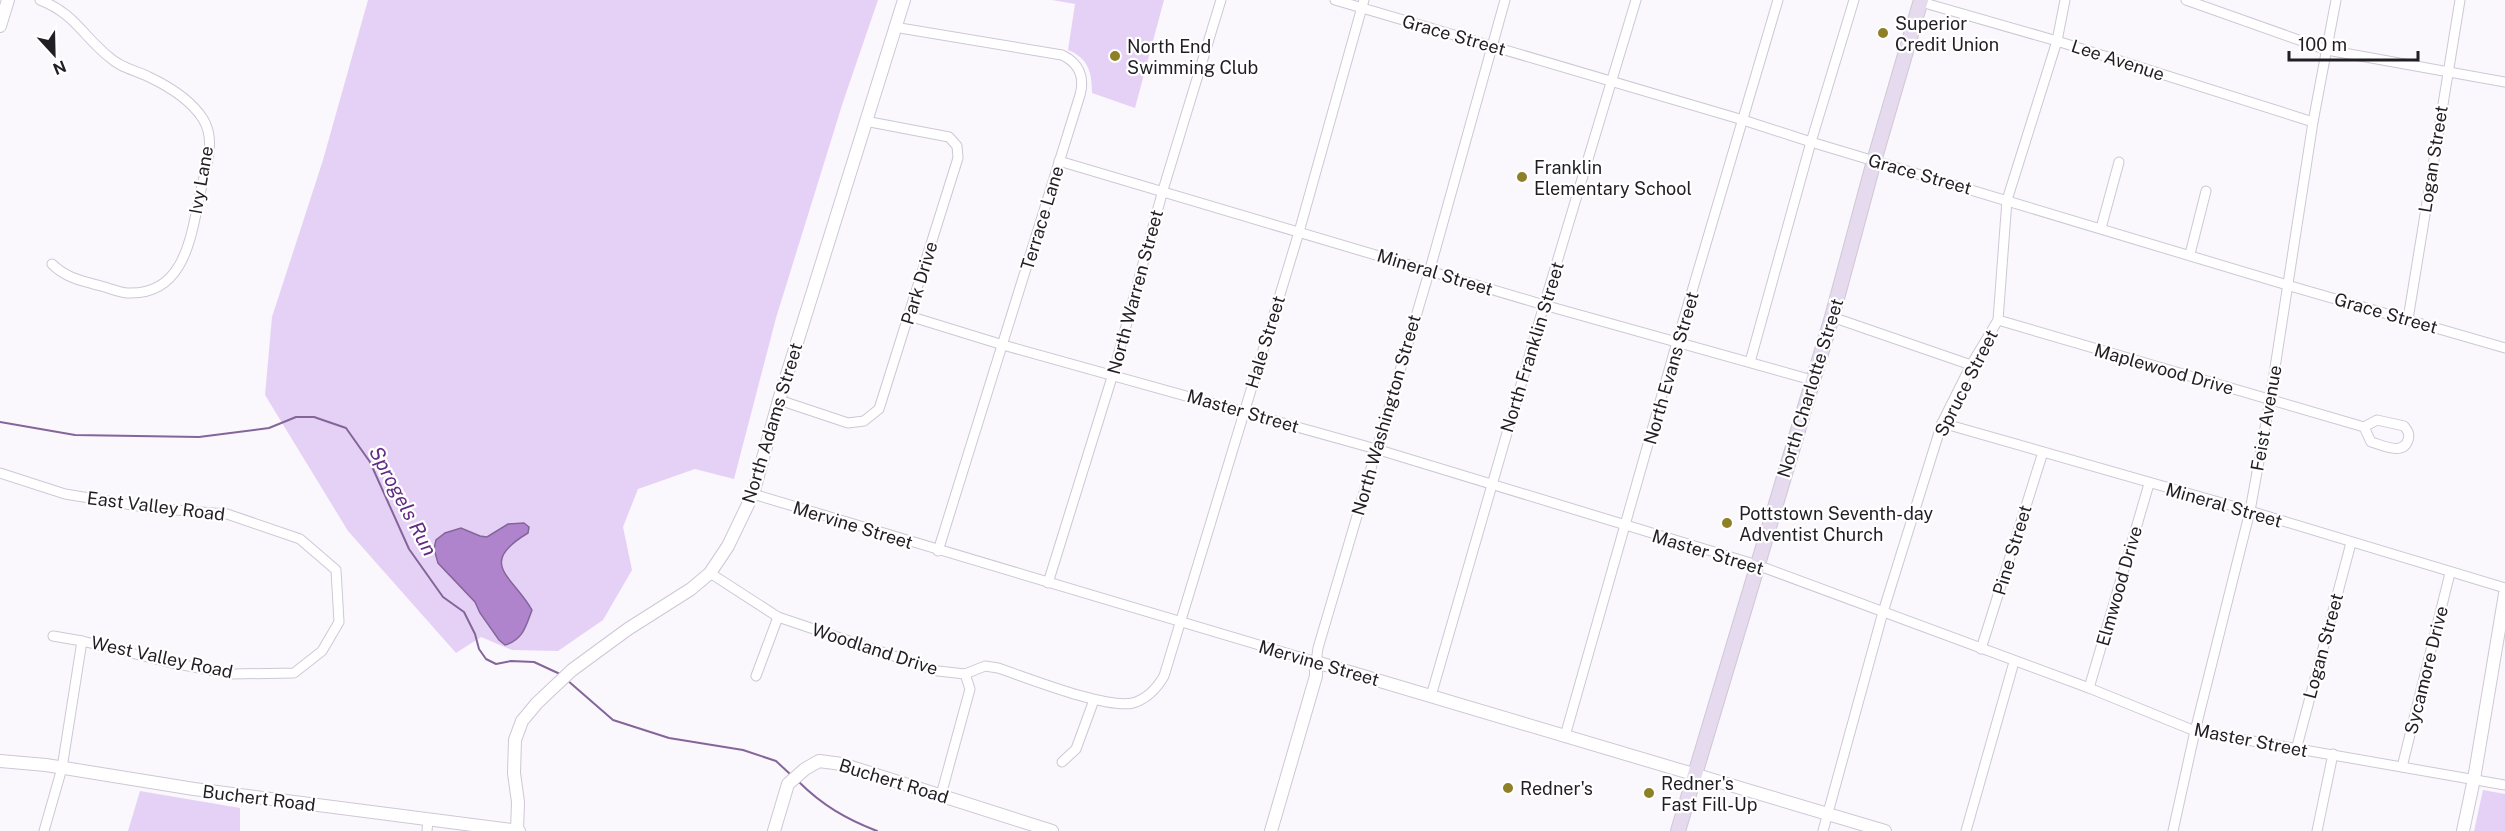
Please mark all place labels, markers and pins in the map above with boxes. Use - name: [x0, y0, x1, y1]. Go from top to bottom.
- place label: Superior Credit Union: [1895, 13, 1999, 55]
- marker: Superior Credit Union: [1876, 26, 1890, 40]
- place label: North End Swimming Club: [1127, 36, 1258, 78]
- marker: North End Swimming Club: [1108, 49, 1122, 63]
- place label: Franklin Elementary School: [1534, 157, 1692, 199]
- marker: Franklin Elementary School: [1515, 170, 1529, 184]
- place label: Pottstown Seventh-day Adventist Church: [1739, 503, 1934, 545]
- marker: Pottstown Seventh-day Adventist Church: [1720, 516, 1734, 530]
- place label: Redner's Fast Fill-Up: [1661, 773, 1757, 815]
- place label: Redner's: [1520, 778, 1593, 799]
- marker: Redner's: [1501, 781, 1515, 795]
- marker: Redner's Fast Fill-Up: [1642, 786, 1656, 800]

